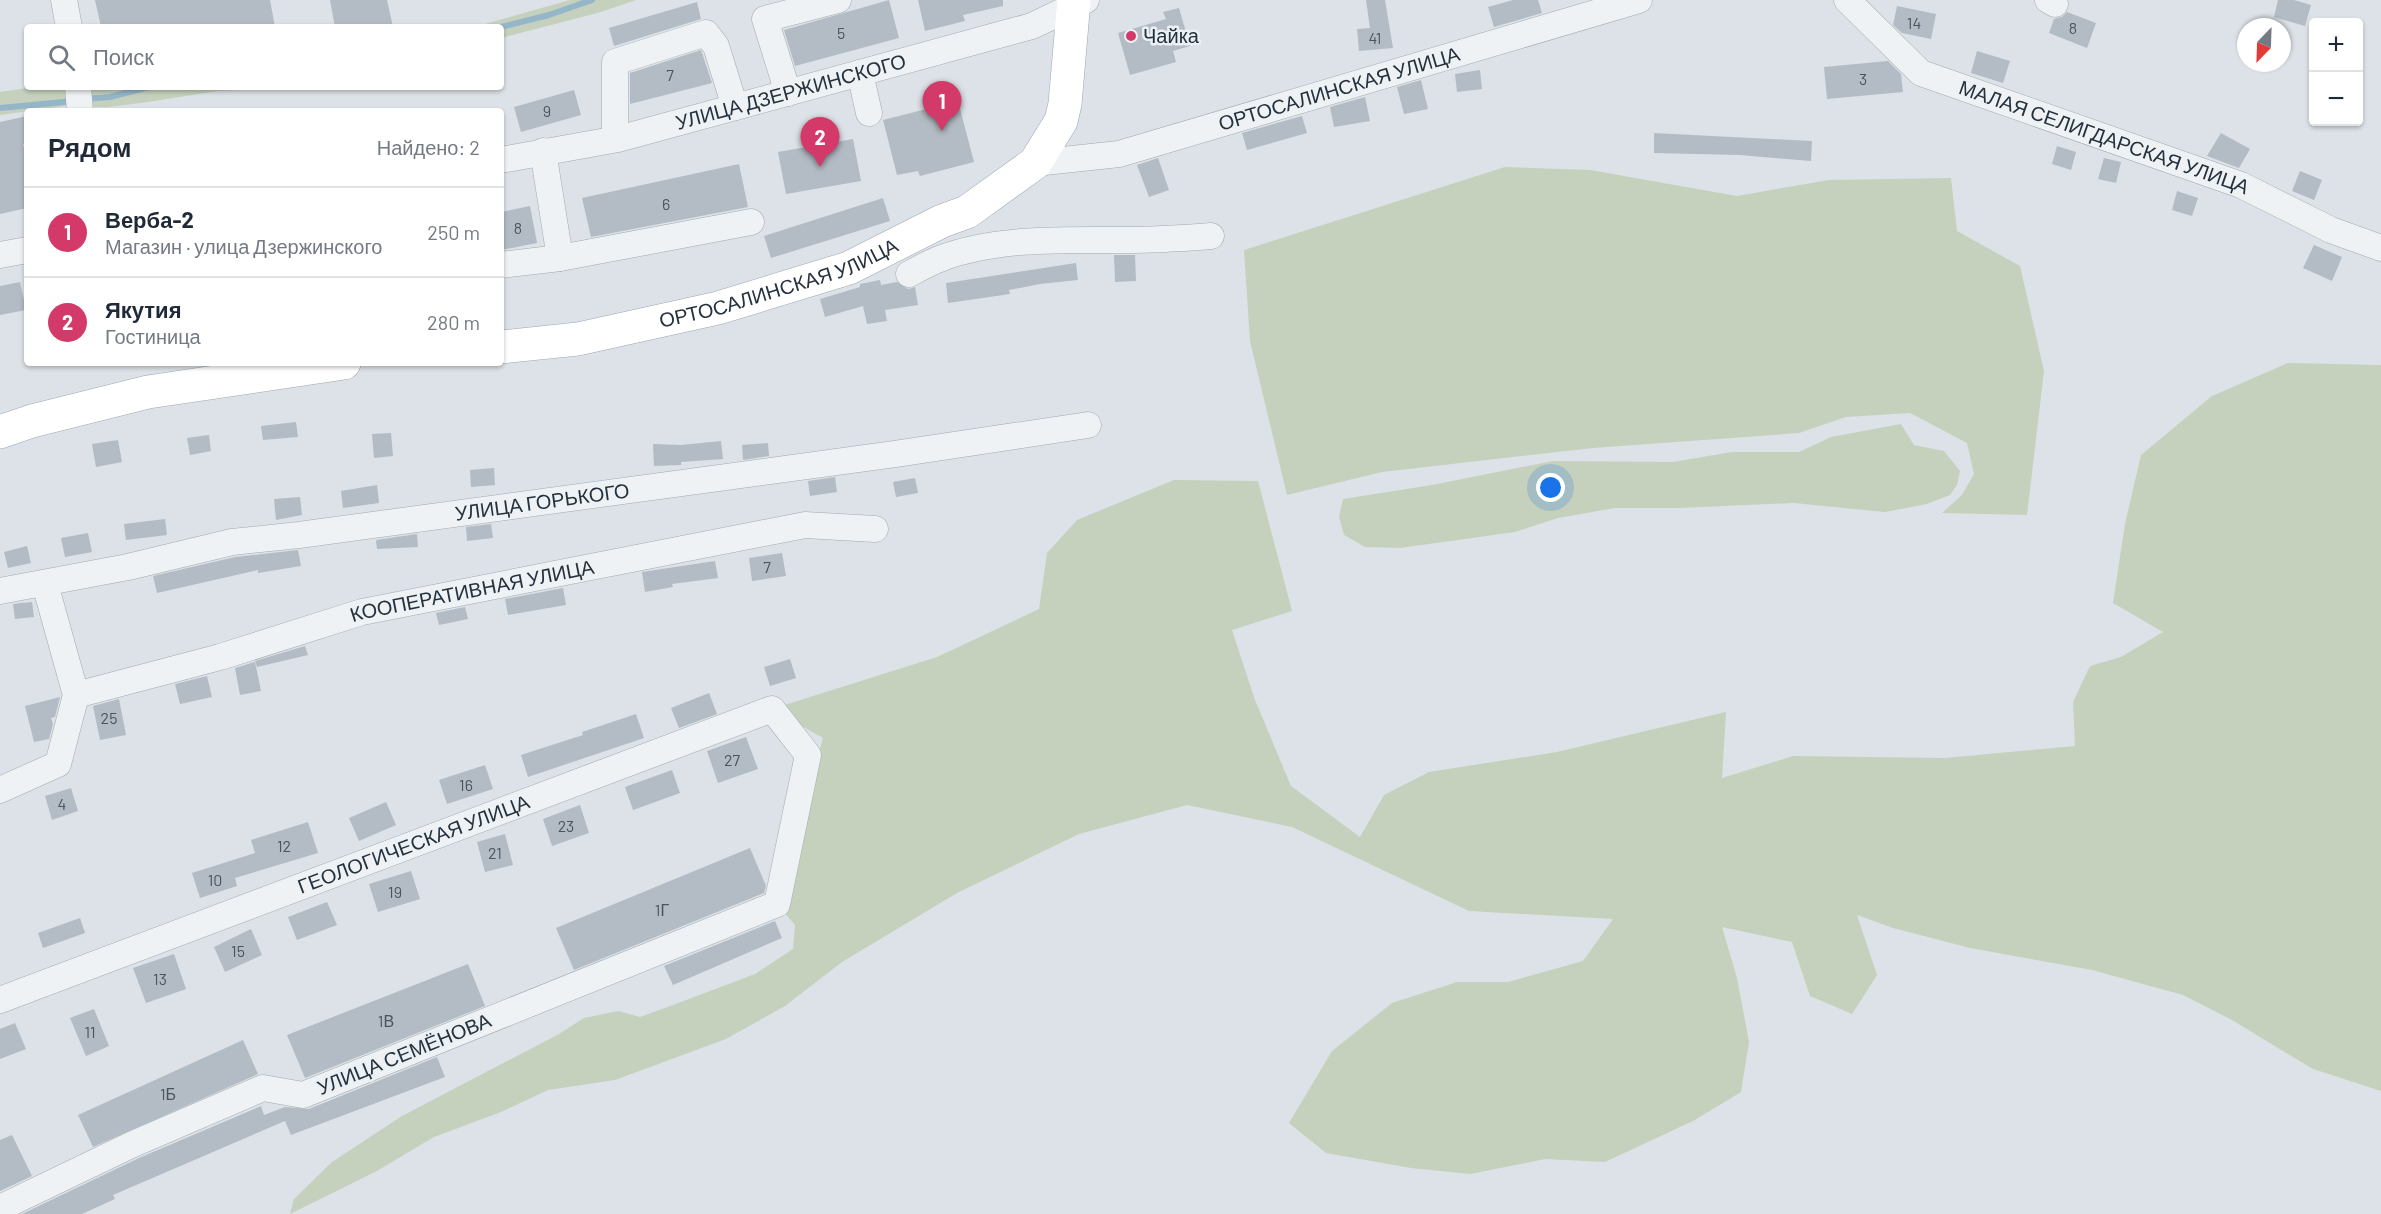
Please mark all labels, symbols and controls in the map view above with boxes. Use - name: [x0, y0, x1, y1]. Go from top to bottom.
- house number: 14: [1907, 13, 1921, 32]
- house number: 8: [2069, 18, 2077, 37]
- north arrow: [2237, 18, 2291, 72]
- map controls: [2309, 18, 2363, 126]
- button: +: [2309, 18, 2363, 72]
- house number: 5: [837, 23, 845, 42]
- place label: Чайка: [1143, 23, 1200, 47]
- search box: [24, 24, 504, 90]
- house number: 41: [1369, 28, 1381, 47]
- marker: Чайка: [1124, 29, 1138, 43]
- icon: search: [45, 41, 78, 74]
- street label: ОРТОСАЛИНСКАЯ УЛИЦА: [1215, 41, 1463, 135]
- text: Поиск: [93, 43, 154, 69]
- street label: УЛИЦА ДЗЕРЖИНСКОГО: [673, 48, 908, 134]
- house number: 7: [666, 65, 674, 84]
- house number: 3: [1859, 69, 1867, 88]
- button: −: [2309, 72, 2363, 126]
- street label: МАЛАЯ СЕЛИГДАРСКАЯ УЛИЦА: [1956, 74, 2254, 199]
- pin: 1: [922, 82, 962, 131]
- house number: 9: [543, 101, 551, 120]
- pin: 2: [800, 118, 840, 167]
- text: Рядом: [48, 131, 131, 162]
- text: Найдено: 2: [377, 135, 480, 159]
- house number: 6: [662, 194, 670, 213]
- text: Верба-2: [105, 206, 194, 232]
- house number: 8: [514, 218, 522, 237]
- text: 1: [64, 220, 71, 244]
- text: 250 m: [427, 220, 480, 244]
- street label: ОРТОСАЛИНСКАЯ УЛИЦА: [657, 232, 902, 332]
- text: Магазин · улица Дзержинского: [105, 234, 382, 258]
- text: Якутия: [105, 296, 181, 322]
- text: 2: [62, 310, 73, 334]
- text: 280 m: [427, 310, 480, 334]
- text: Гостиница: [105, 324, 201, 348]
- your location: [1536, 473, 1565, 502]
- street label: УЛИЦА ГОРЬКОГО: [453, 477, 631, 525]
- street label: КООПЕРАТИВНАЯ УЛИЦА: [347, 554, 596, 626]
- house number: 7: [763, 557, 771, 576]
- house number: 25: [101, 708, 117, 727]
- house number: 27: [724, 750, 740, 769]
- house number: 16: [459, 775, 473, 794]
- street label: ГЕОЛОГИЧЕСКАЯ УЛИЦА: [294, 788, 533, 898]
- house number: 4: [58, 794, 66, 813]
- house number: 23: [558, 816, 574, 835]
- house number: 12: [277, 836, 291, 855]
- house number: 21: [488, 843, 502, 862]
- house number: 10: [208, 870, 222, 889]
- house number: 19: [388, 882, 402, 901]
- house number: 1Г: [655, 900, 669, 919]
- house number: 15: [231, 941, 245, 960]
- house number: 13: [153, 969, 167, 988]
- street label: УЛИЦА СЕМЁНОВА: [313, 1007, 495, 1099]
- house number: 1В: [378, 1011, 394, 1030]
- house number: 11: [84, 1022, 96, 1041]
- house number: 1Б: [160, 1084, 176, 1103]

